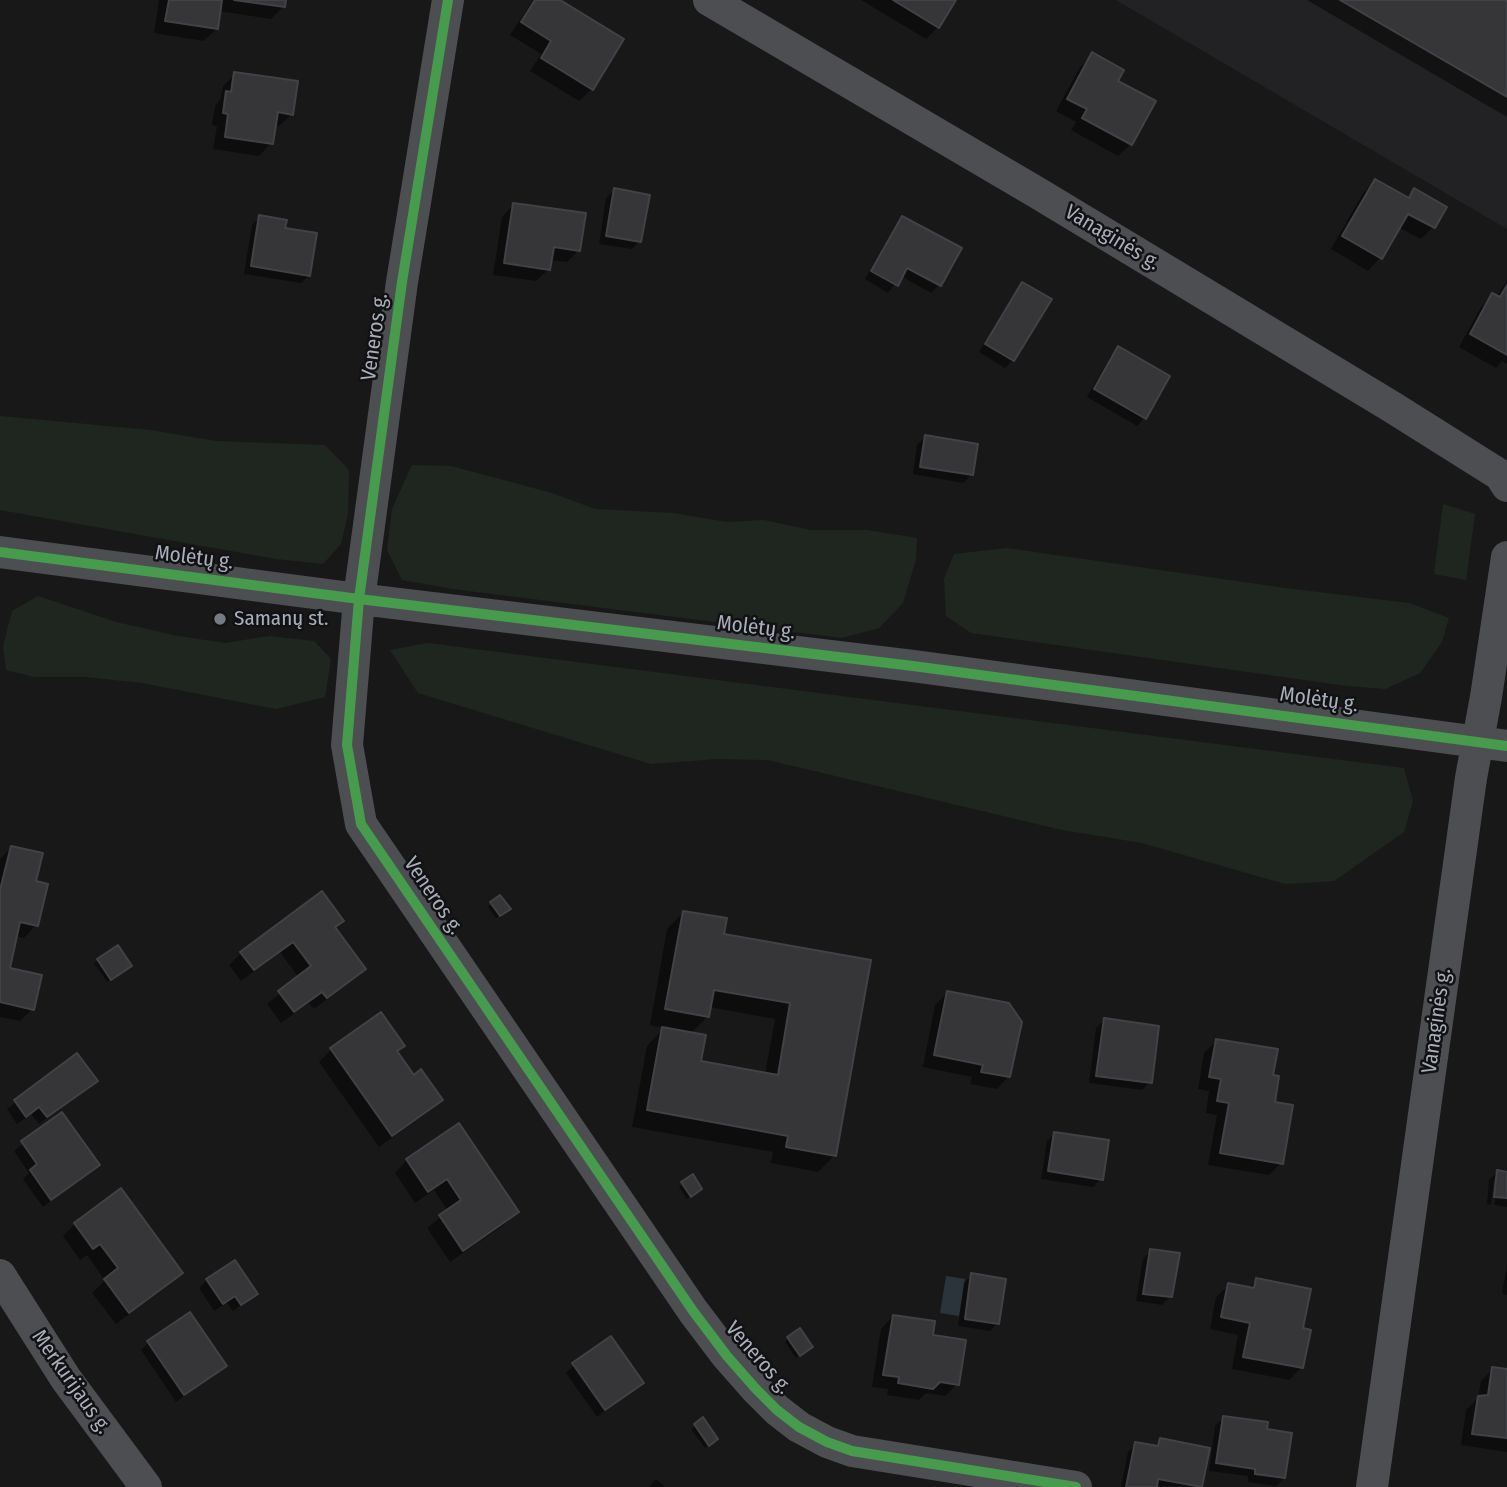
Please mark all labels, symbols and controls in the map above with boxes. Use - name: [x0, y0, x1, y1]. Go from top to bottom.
- street label: Vanaginės g.: [1060, 200, 1164, 276]
- street label: Veneros g.: [356, 292, 394, 382]
- street label: Molėtų g.: [153, 541, 235, 575]
- place label: Samanų st.: [234, 606, 328, 632]
- marker: Samanų st.: [212, 611, 228, 627]
- street label: Molėtų g.: [715, 611, 797, 645]
- street label: Molėtų g.: [1278, 682, 1360, 718]
- street label: Veneros g.: [398, 852, 468, 940]
- street label: Vanaginės g.: [1417, 967, 1457, 1075]
- street label: Veneros g.: [720, 1317, 796, 1399]
- street label: Merkurijaus g.: [26, 1325, 116, 1439]

